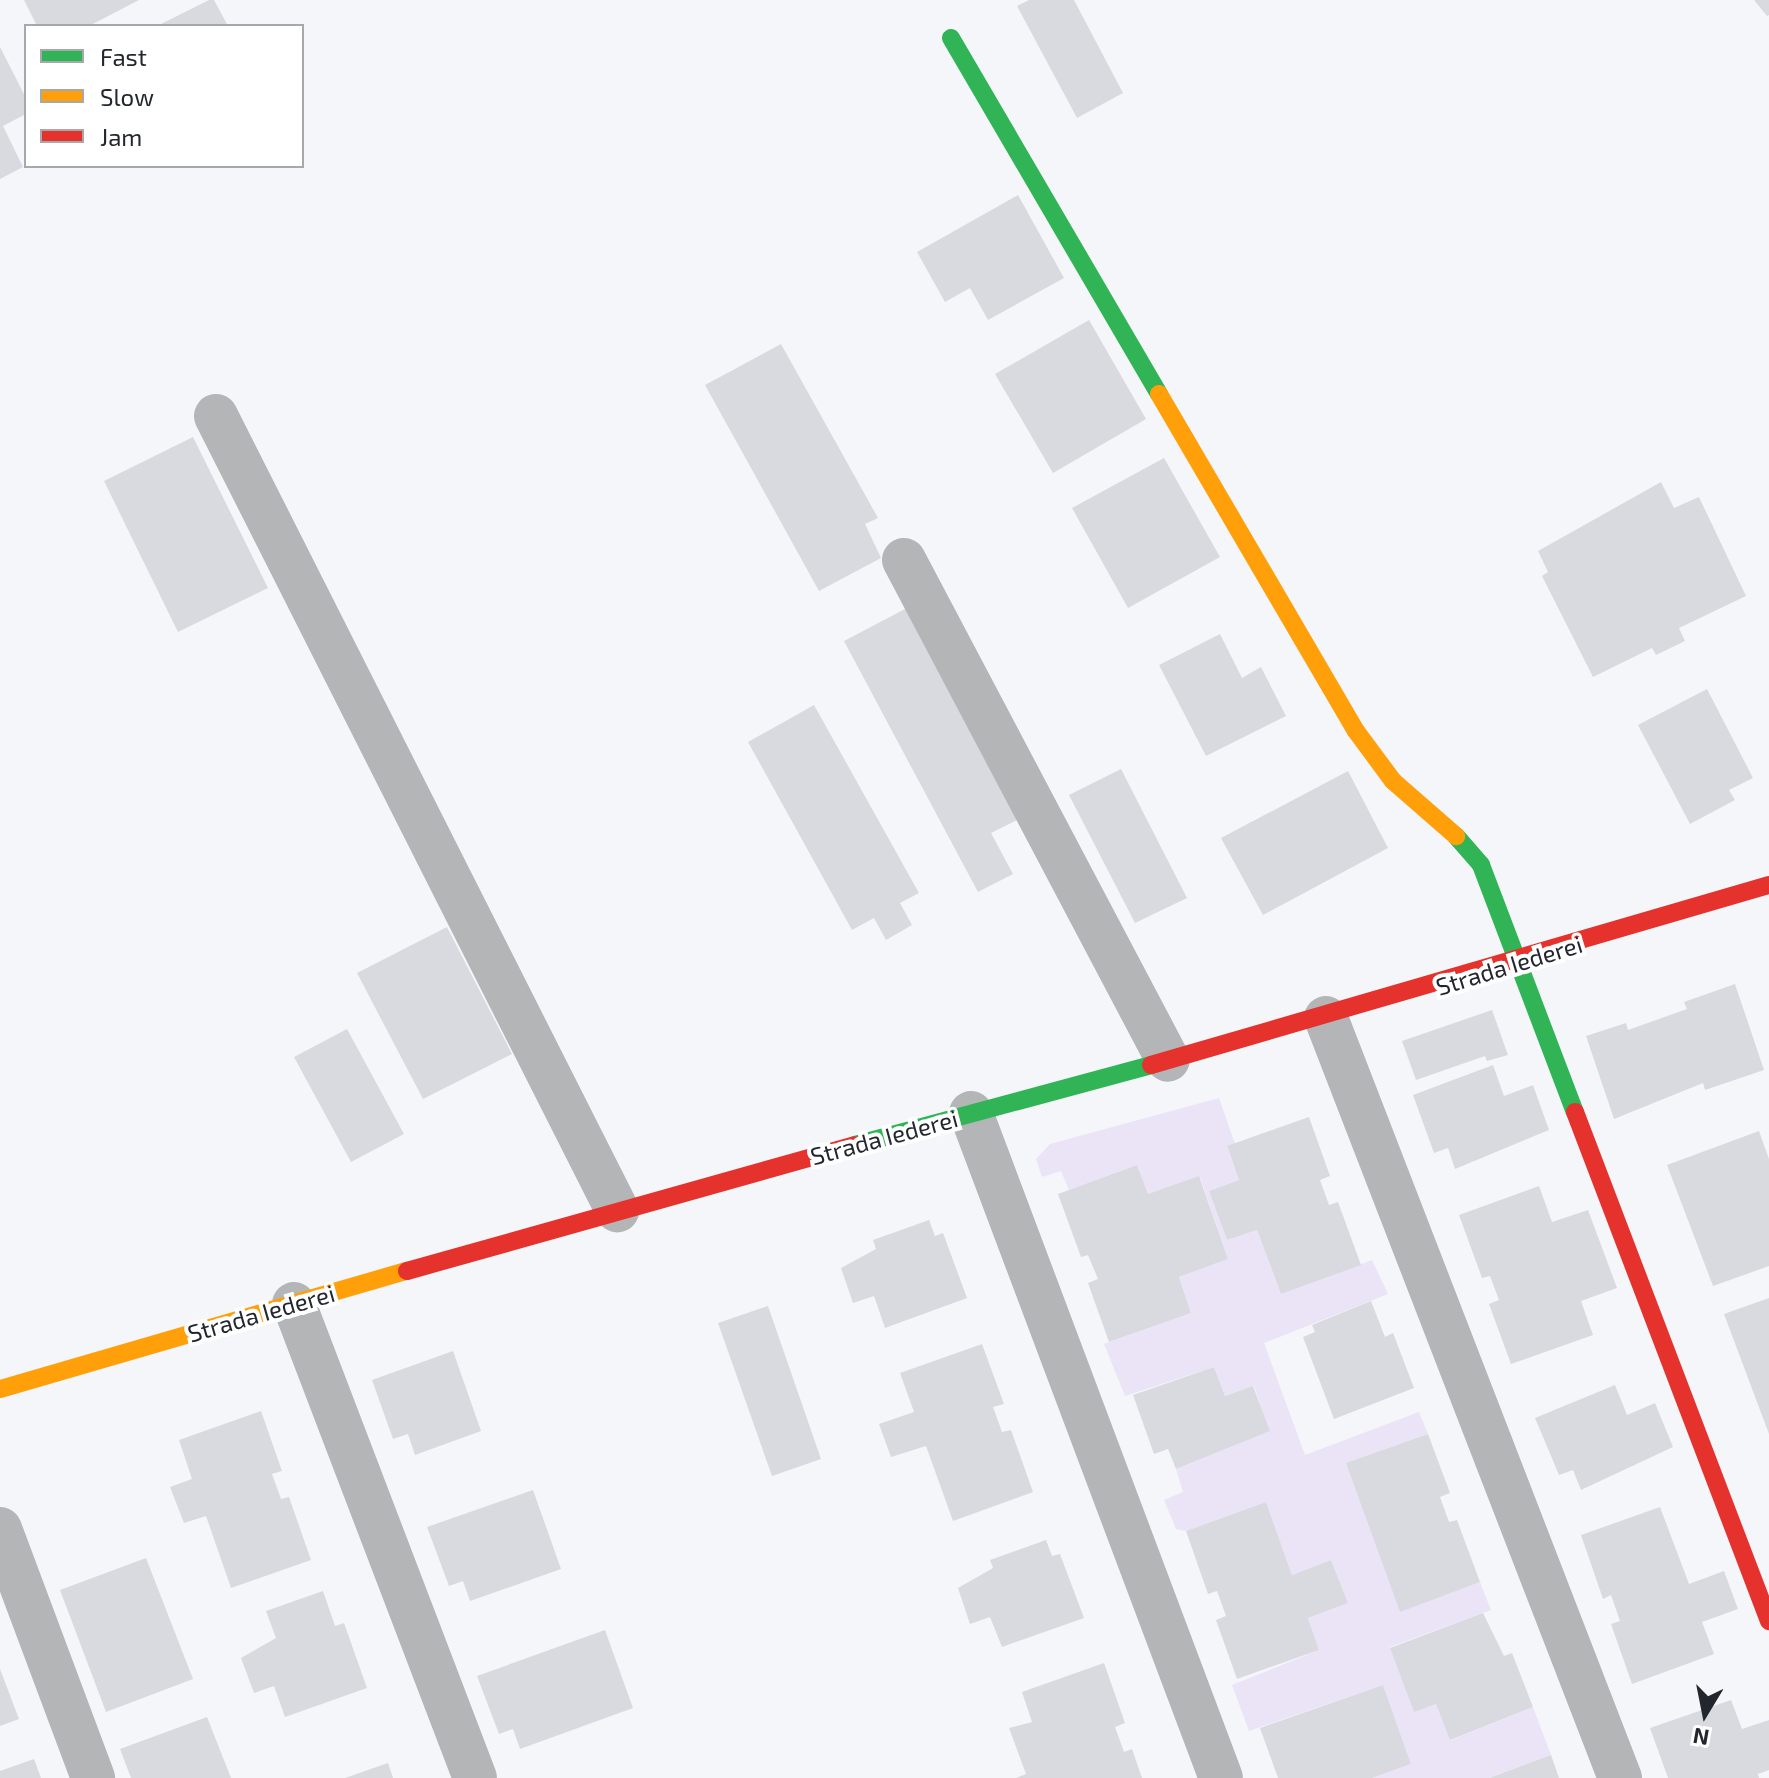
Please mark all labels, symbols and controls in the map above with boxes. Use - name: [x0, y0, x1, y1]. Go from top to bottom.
- legend: [24, 24, 304, 168]
- text: Fast: [100, 42, 147, 71]
- text: Slow: [100, 82, 154, 111]
- text: Jam: [100, 122, 142, 151]
- street label: Strada Iederei: [1432, 929, 1586, 1001]
- street label: Strada Iederei: [807, 1103, 961, 1171]
- street label: Strada Iederei: [184, 1278, 338, 1348]
- north arrow: [1665, 1674, 1745, 1754]
- text: N: [1691, 1723, 1711, 1752]

